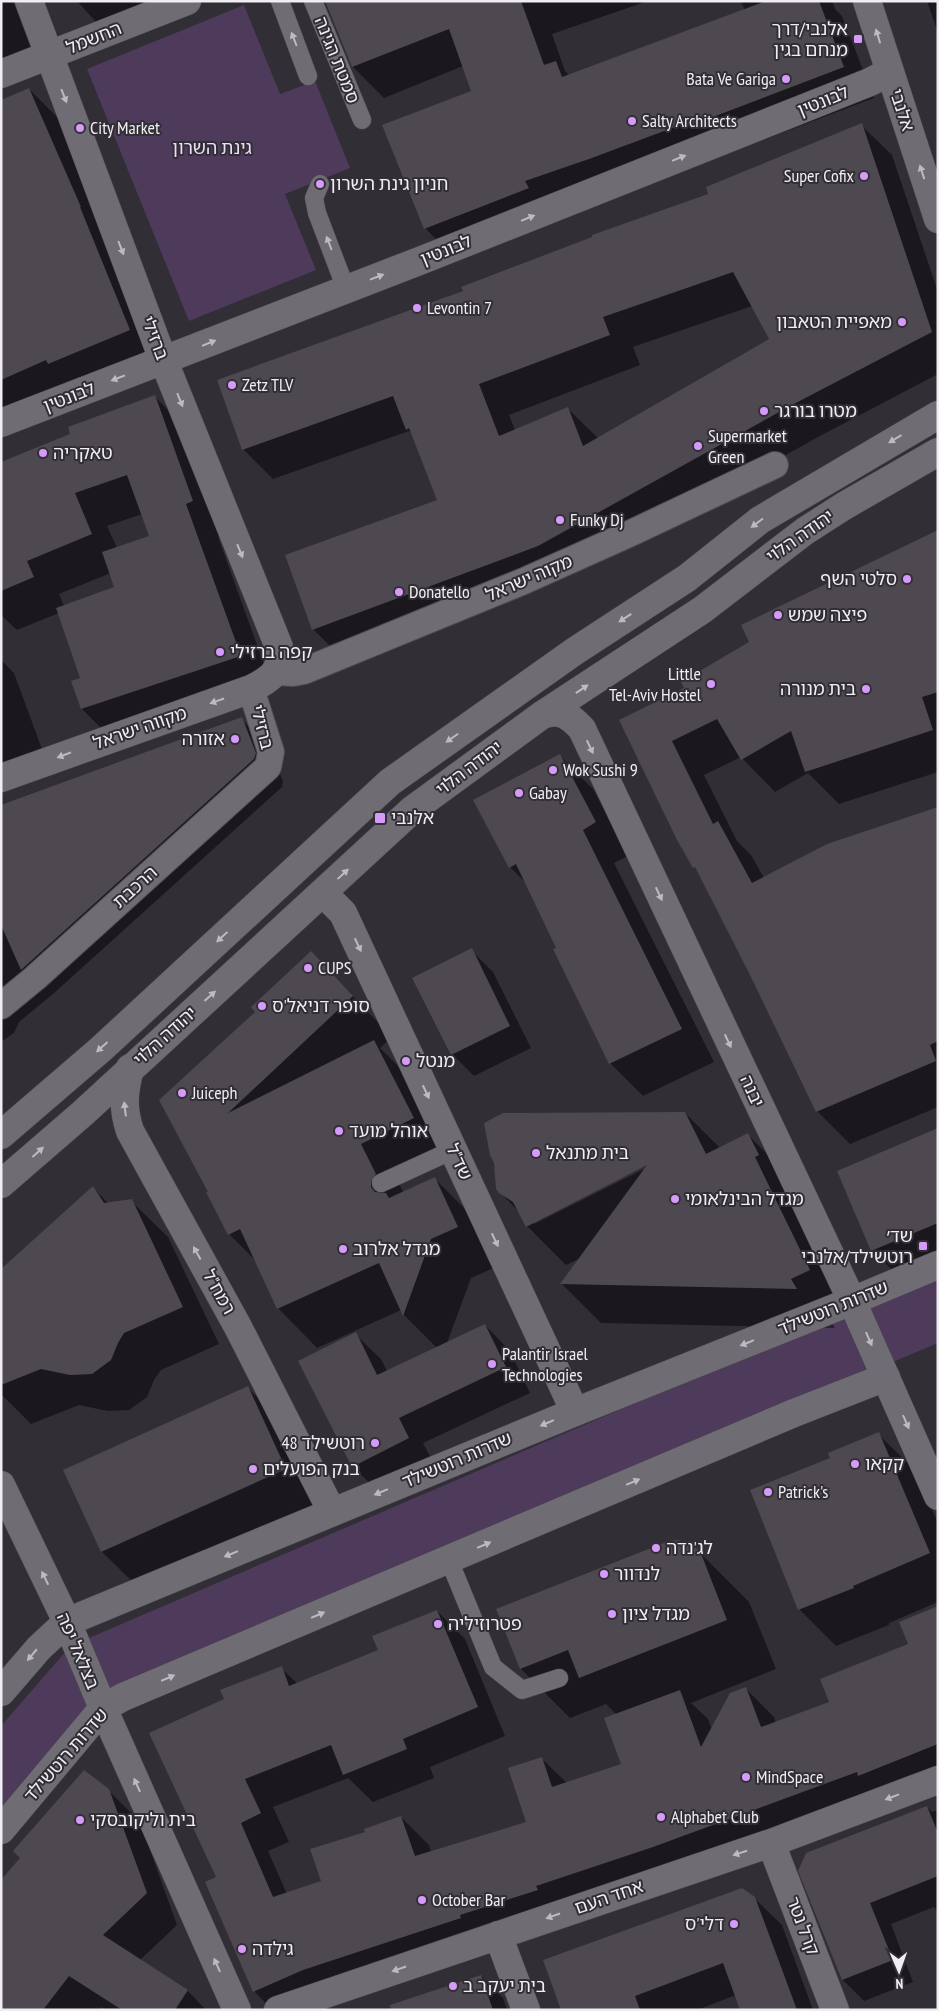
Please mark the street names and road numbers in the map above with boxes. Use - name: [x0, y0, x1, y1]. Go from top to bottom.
- street label: סמטת הגינה: [310, 13, 365, 107]
- street label: החשמל: [63, 16, 125, 59]
- street label: לבונטין: [794, 80, 852, 121]
- street label: אלנבי: [885, 86, 920, 134]
- street label: לבונטין: [417, 229, 475, 270]
- street label: ברזילי: [137, 313, 174, 363]
- street label: לבונטין: [40, 376, 98, 417]
- street label: יהודה הלוי: [761, 504, 838, 567]
- street label: מקוה ישראל: [482, 549, 576, 606]
- street label: מקווה ישראל: [90, 701, 190, 754]
- street label: ברזילי: [246, 702, 279, 752]
- street label: יהודה הלוי: [431, 735, 507, 800]
- street label: הרכבת: [108, 861, 162, 913]
- street label: יהודה הלוי: [128, 1001, 201, 1070]
- street label: יבנה: [735, 1071, 770, 1110]
- street label: שד"ל: [441, 1140, 478, 1184]
- street label: רמח"ל: [198, 1265, 241, 1318]
- street label: שדרות רוטשילד: [774, 1275, 891, 1340]
- street label: שדרות רוטשילד: [399, 1426, 515, 1493]
- street label: בצלאל יפה: [52, 1609, 105, 1693]
- street label: שדרות רוטשילד: [19, 1703, 113, 1806]
- street label: אחד העם: [571, 1874, 646, 1919]
- street label: קרל נטר: [782, 1893, 825, 1958]

